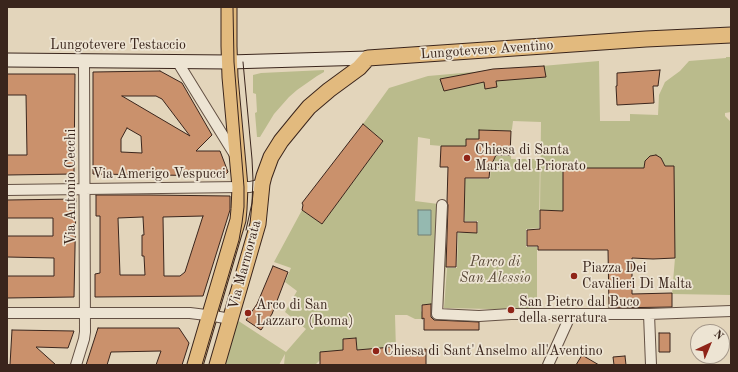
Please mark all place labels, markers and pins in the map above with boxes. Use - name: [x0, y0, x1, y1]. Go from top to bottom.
- place label: Chiesa di Santa Maria del Priorato: [475, 142, 586, 174]
- marker: Chiesa di Santa Maria del Priorato: [462, 153, 472, 163]
- place label: Piazza Dei Cavalieri Di Malta: [582, 260, 692, 292]
- marker: Piazza Dei Cavalieri Di Malta: [569, 271, 579, 281]
- place label: San Pietro dal Buco della serratura: [519, 294, 639, 326]
- place label: Arco di San Lazzaro (Roma): [256, 297, 353, 330]
- marker: San Pietro dal Buco della serratura: [506, 305, 516, 315]
- marker: Arco di San Lazzaro (Roma): [243, 308, 253, 318]
- place label: Chiesa di Sant'Anselmo all'Aventino: [384, 343, 603, 359]
- marker: Chiesa di Sant'Anselmo all'Aventino: [371, 346, 381, 356]

